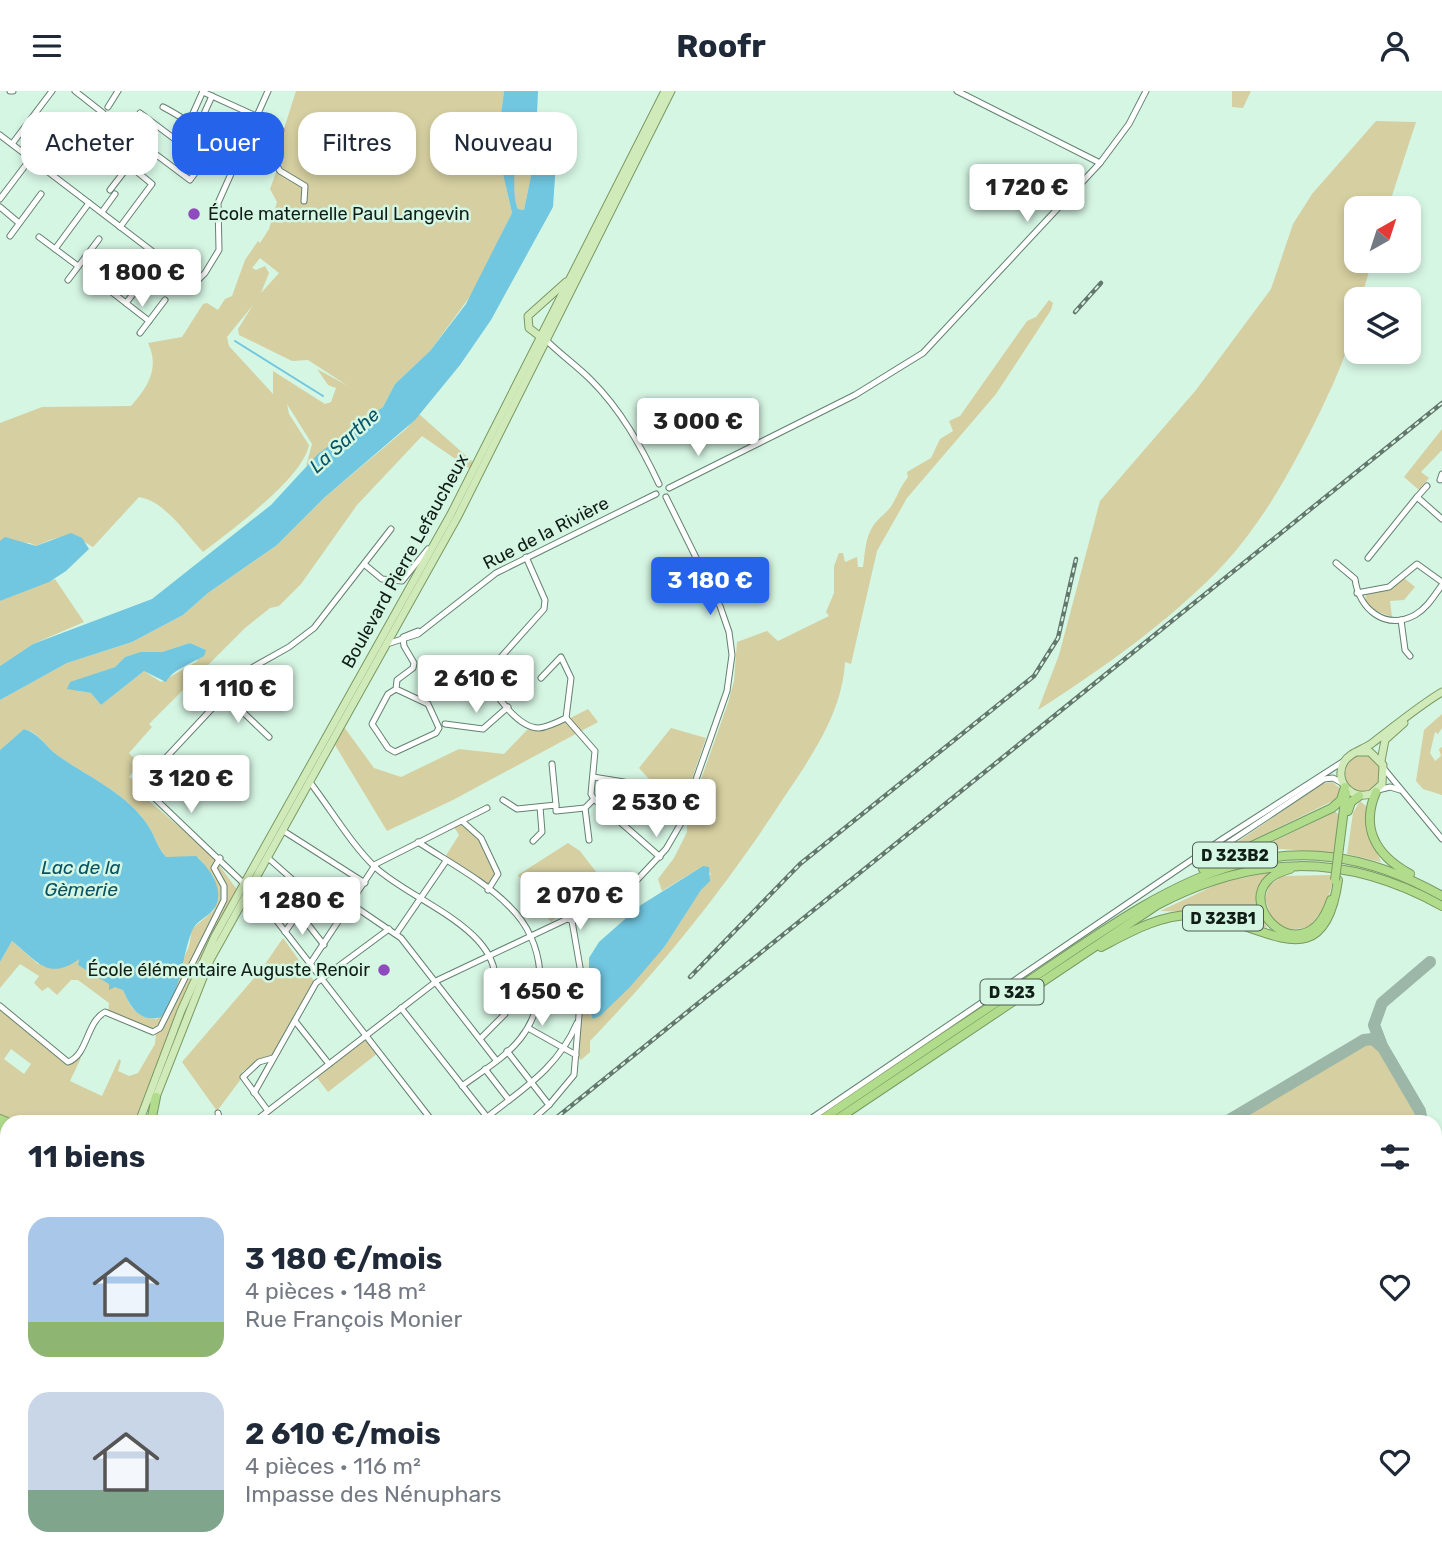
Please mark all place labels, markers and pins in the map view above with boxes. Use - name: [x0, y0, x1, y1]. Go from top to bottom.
- pin: 1 720 €: [962, 165, 1092, 224]
- place label: École maternelle Paul Langevin: [208, 203, 470, 225]
- marker: École maternelle Paul Langevin: [186, 206, 202, 222]
- pin: 1 800 €: [77, 249, 207, 309]
- pin: 3 000 €: [633, 399, 763, 458]
- pin: 3 180 €: [645, 557, 775, 617]
- pin: 2 610 €: [411, 655, 541, 715]
- pin: 1 110 €: [173, 665, 303, 725]
- pin: 3 120 €: [126, 755, 256, 815]
- pin: 2 530 €: [591, 779, 721, 839]
- pin: 2 070 €: [515, 873, 645, 932]
- pin: 1 280 €: [237, 877, 367, 937]
- place label: École élémentaire Auguste Renoir: [87, 959, 370, 981]
- marker: École élémentaire Auguste Renoir: [376, 962, 392, 978]
- pin: 1 650 €: [477, 969, 607, 1028]

